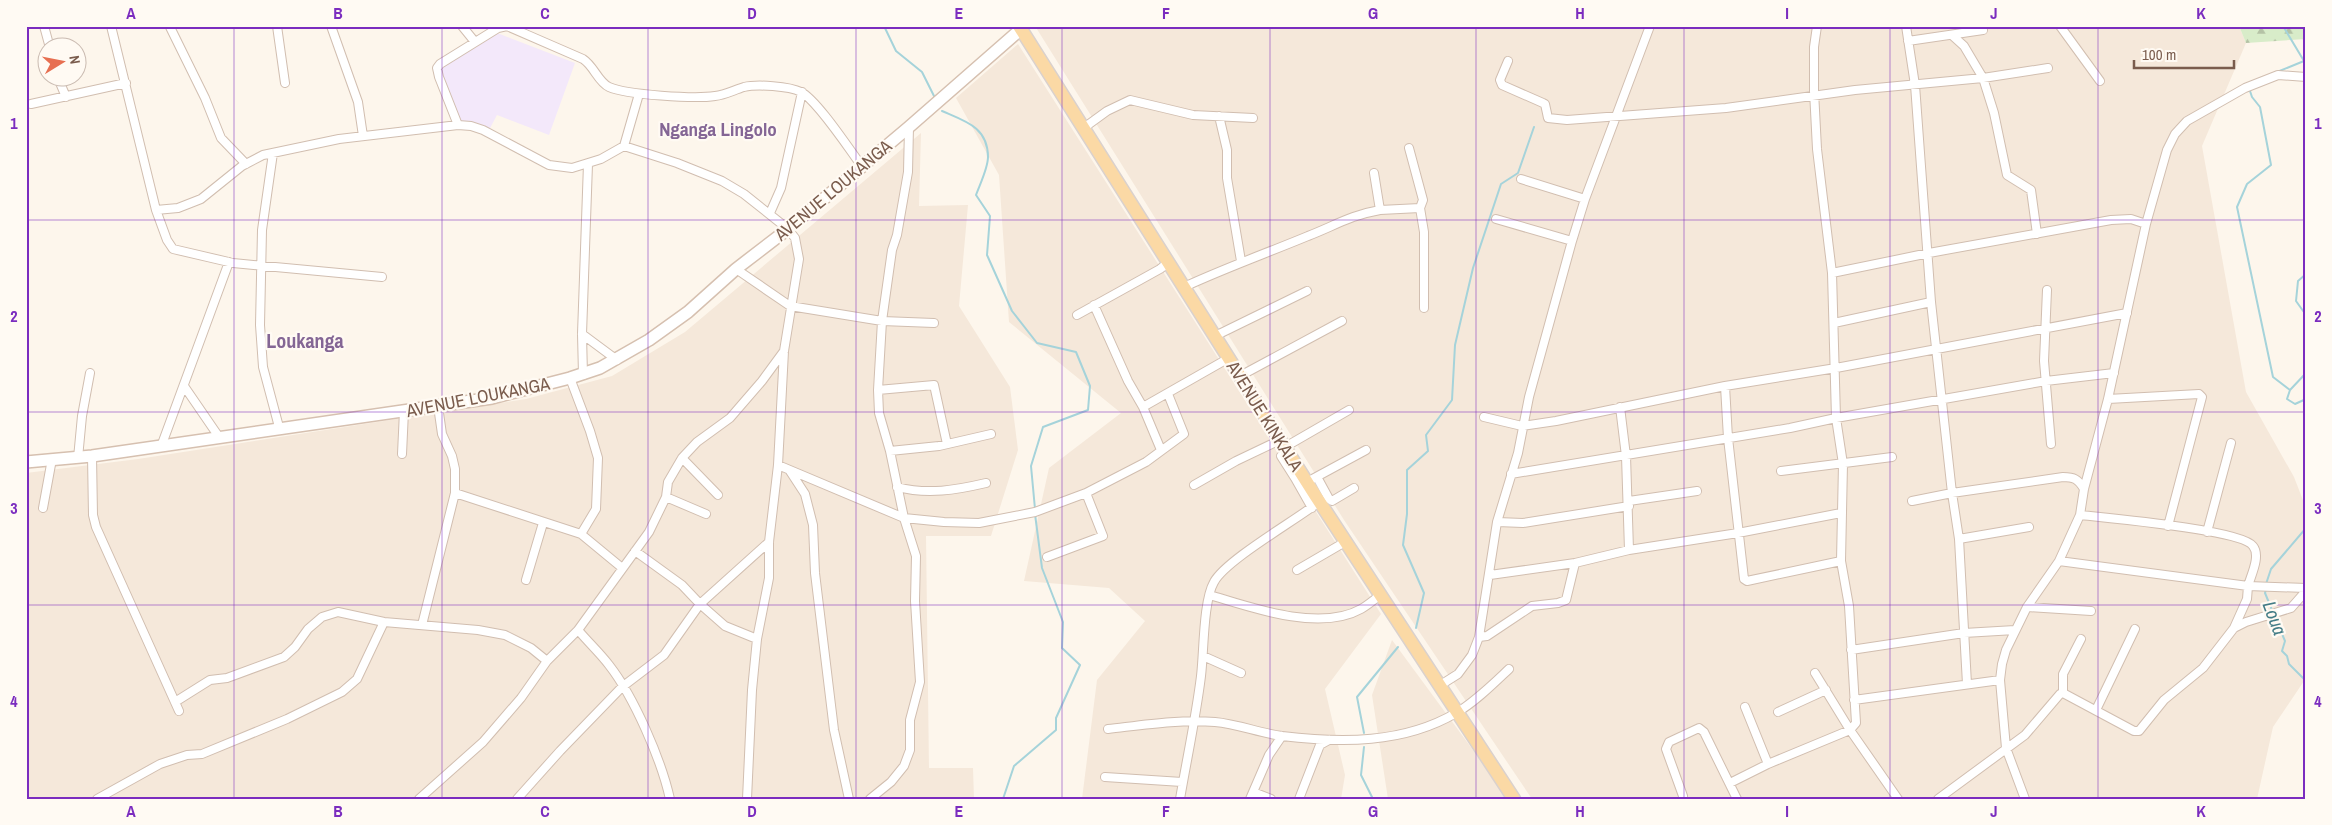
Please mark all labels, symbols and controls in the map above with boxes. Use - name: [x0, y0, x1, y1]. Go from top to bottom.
- text: A: [126, 2, 136, 24]
- text: B: [333, 2, 343, 24]
- text: C: [540, 2, 550, 24]
- text: D: [747, 2, 757, 24]
- text: E: [955, 2, 964, 24]
- text: F: [1162, 2, 1170, 24]
- text: G: [1368, 2, 1378, 24]
- text: H: [1575, 2, 1585, 24]
- text: I: [1785, 2, 1789, 24]
- text: J: [1990, 2, 1998, 24]
- text: K: [2196, 2, 2206, 24]
- north arrow: [38, 38, 88, 88]
- scale bar: [2134, 38, 2234, 70]
- text: 100 m: [2142, 44, 2176, 65]
- text: N: [65, 54, 84, 65]
- text: 1: [10, 112, 18, 134]
- text: 1: [2314, 112, 2322, 134]
- district label: Nganga Lingolo: [659, 116, 777, 142]
- street label: AVENUE LOUKANGA: [768, 133, 897, 247]
- text: 2: [10, 305, 18, 327]
- text: 2: [2314, 305, 2322, 327]
- district label: Loukanga: [266, 327, 344, 354]
- street label: AVENUE KINKALA: [1220, 355, 1309, 476]
- street label: AVENUE LOUKANGA: [403, 371, 552, 423]
- text: 3: [10, 497, 18, 519]
- text: 3: [2314, 497, 2322, 519]
- water label: Loua: [2257, 597, 2293, 639]
- text: 4: [10, 690, 18, 712]
- text: 4: [2314, 690, 2322, 712]
- text: A: [126, 800, 136, 822]
- text: B: [333, 800, 343, 822]
- text: C: [540, 800, 550, 822]
- text: D: [747, 800, 757, 822]
- text: E: [955, 800, 964, 822]
- text: F: [1162, 800, 1170, 822]
- text: G: [1368, 800, 1378, 822]
- text: H: [1575, 800, 1585, 822]
- text: I: [1785, 800, 1789, 822]
- text: J: [1990, 800, 1998, 822]
- text: K: [2196, 800, 2206, 822]

